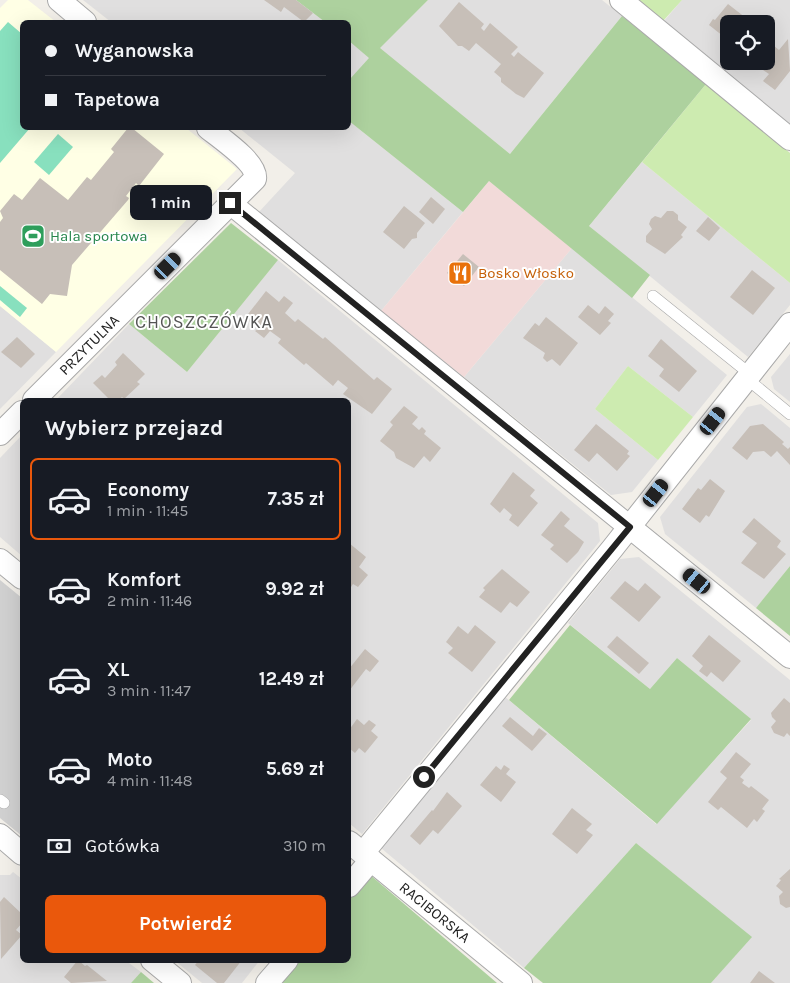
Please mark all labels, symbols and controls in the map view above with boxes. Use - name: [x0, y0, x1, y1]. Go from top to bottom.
- map controls: [720, 15, 775, 70]
- button: locate: [720, 15, 775, 70]
- text: Wyganowska: [75, 40, 194, 62]
- text: Tapetowa: [75, 89, 160, 111]
- callout: 1 min: [130, 186, 212, 220]
- route end: [219, 192, 241, 214]
- text: 1 min: [151, 193, 191, 212]
- sports icon: Hala sportowa: [20, 223, 46, 249]
- place label: Hala sportowa: [50, 227, 148, 245]
- car: [152, 250, 183, 282]
- restaurant icon: Bosko Włosko: [447, 260, 473, 286]
- place label: Bosko Włosko: [478, 264, 574, 282]
- district label: CHOSZCZÓWKA: [135, 310, 273, 333]
- street label: PRZYTULNA: [55, 311, 123, 379]
- car: [697, 405, 728, 437]
- text: Wybierz przejazd: [45, 415, 224, 441]
- icon: car: [47, 477, 92, 522]
- car: [640, 477, 671, 509]
- text: Economy: [107, 479, 189, 501]
- text: 7.35 zł: [268, 488, 324, 510]
- text: 1 min · 11:45: [107, 501, 188, 520]
- car: [680, 566, 713, 596]
- icon: car: [47, 567, 92, 612]
- text: Komfort: [107, 569, 181, 591]
- text: 9.92 zł: [265, 578, 324, 600]
- text: 2 min · 11:46: [107, 591, 192, 610]
- icon: car: [47, 657, 92, 702]
- text: XL: [107, 659, 129, 681]
- text: 12.49 zł: [259, 668, 324, 690]
- text: 3 min · 11:47: [107, 681, 191, 700]
- icon: car: [47, 747, 92, 792]
- text: Moto: [107, 749, 153, 771]
- text: 5.69 zł: [266, 758, 324, 780]
- route start: [413, 766, 435, 788]
- text: 4 min · 11:48: [107, 771, 193, 790]
- icon: cash: [45, 832, 73, 860]
- text: Gotówka: [85, 835, 160, 857]
- text: 310 m: [283, 836, 326, 855]
- street label: RACIBORSKA: [396, 878, 474, 947]
- button: Potwierdź: [45, 895, 326, 953]

